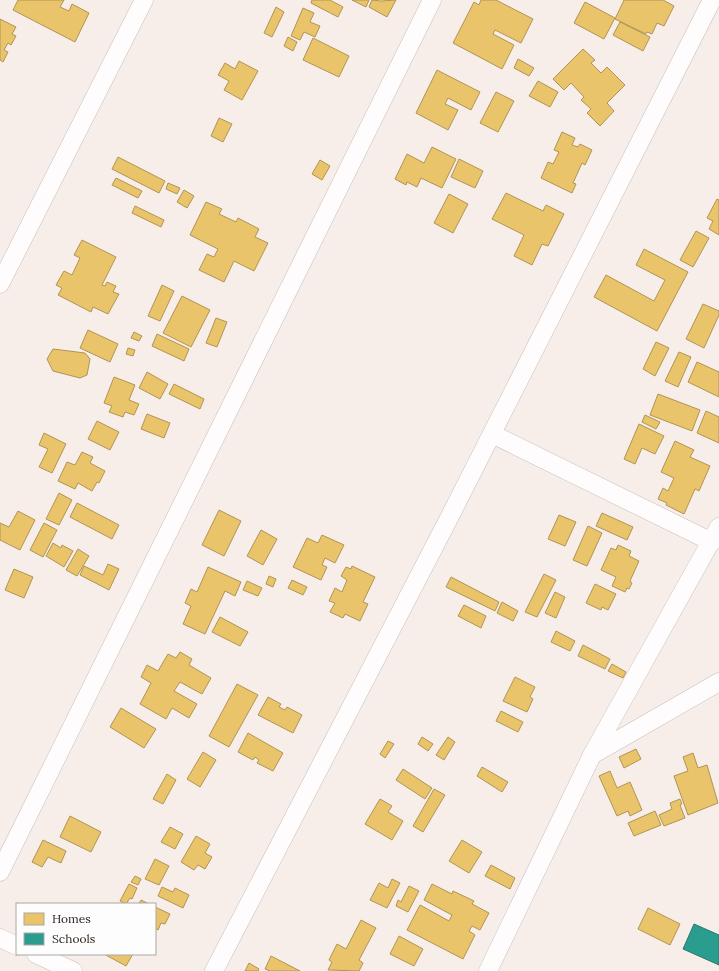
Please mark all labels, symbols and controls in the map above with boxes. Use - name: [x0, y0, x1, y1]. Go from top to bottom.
- legend: [16, 903, 156, 955]
- text: Homes: [52, 911, 91, 926]
- text: Schools: [52, 931, 96, 946]

